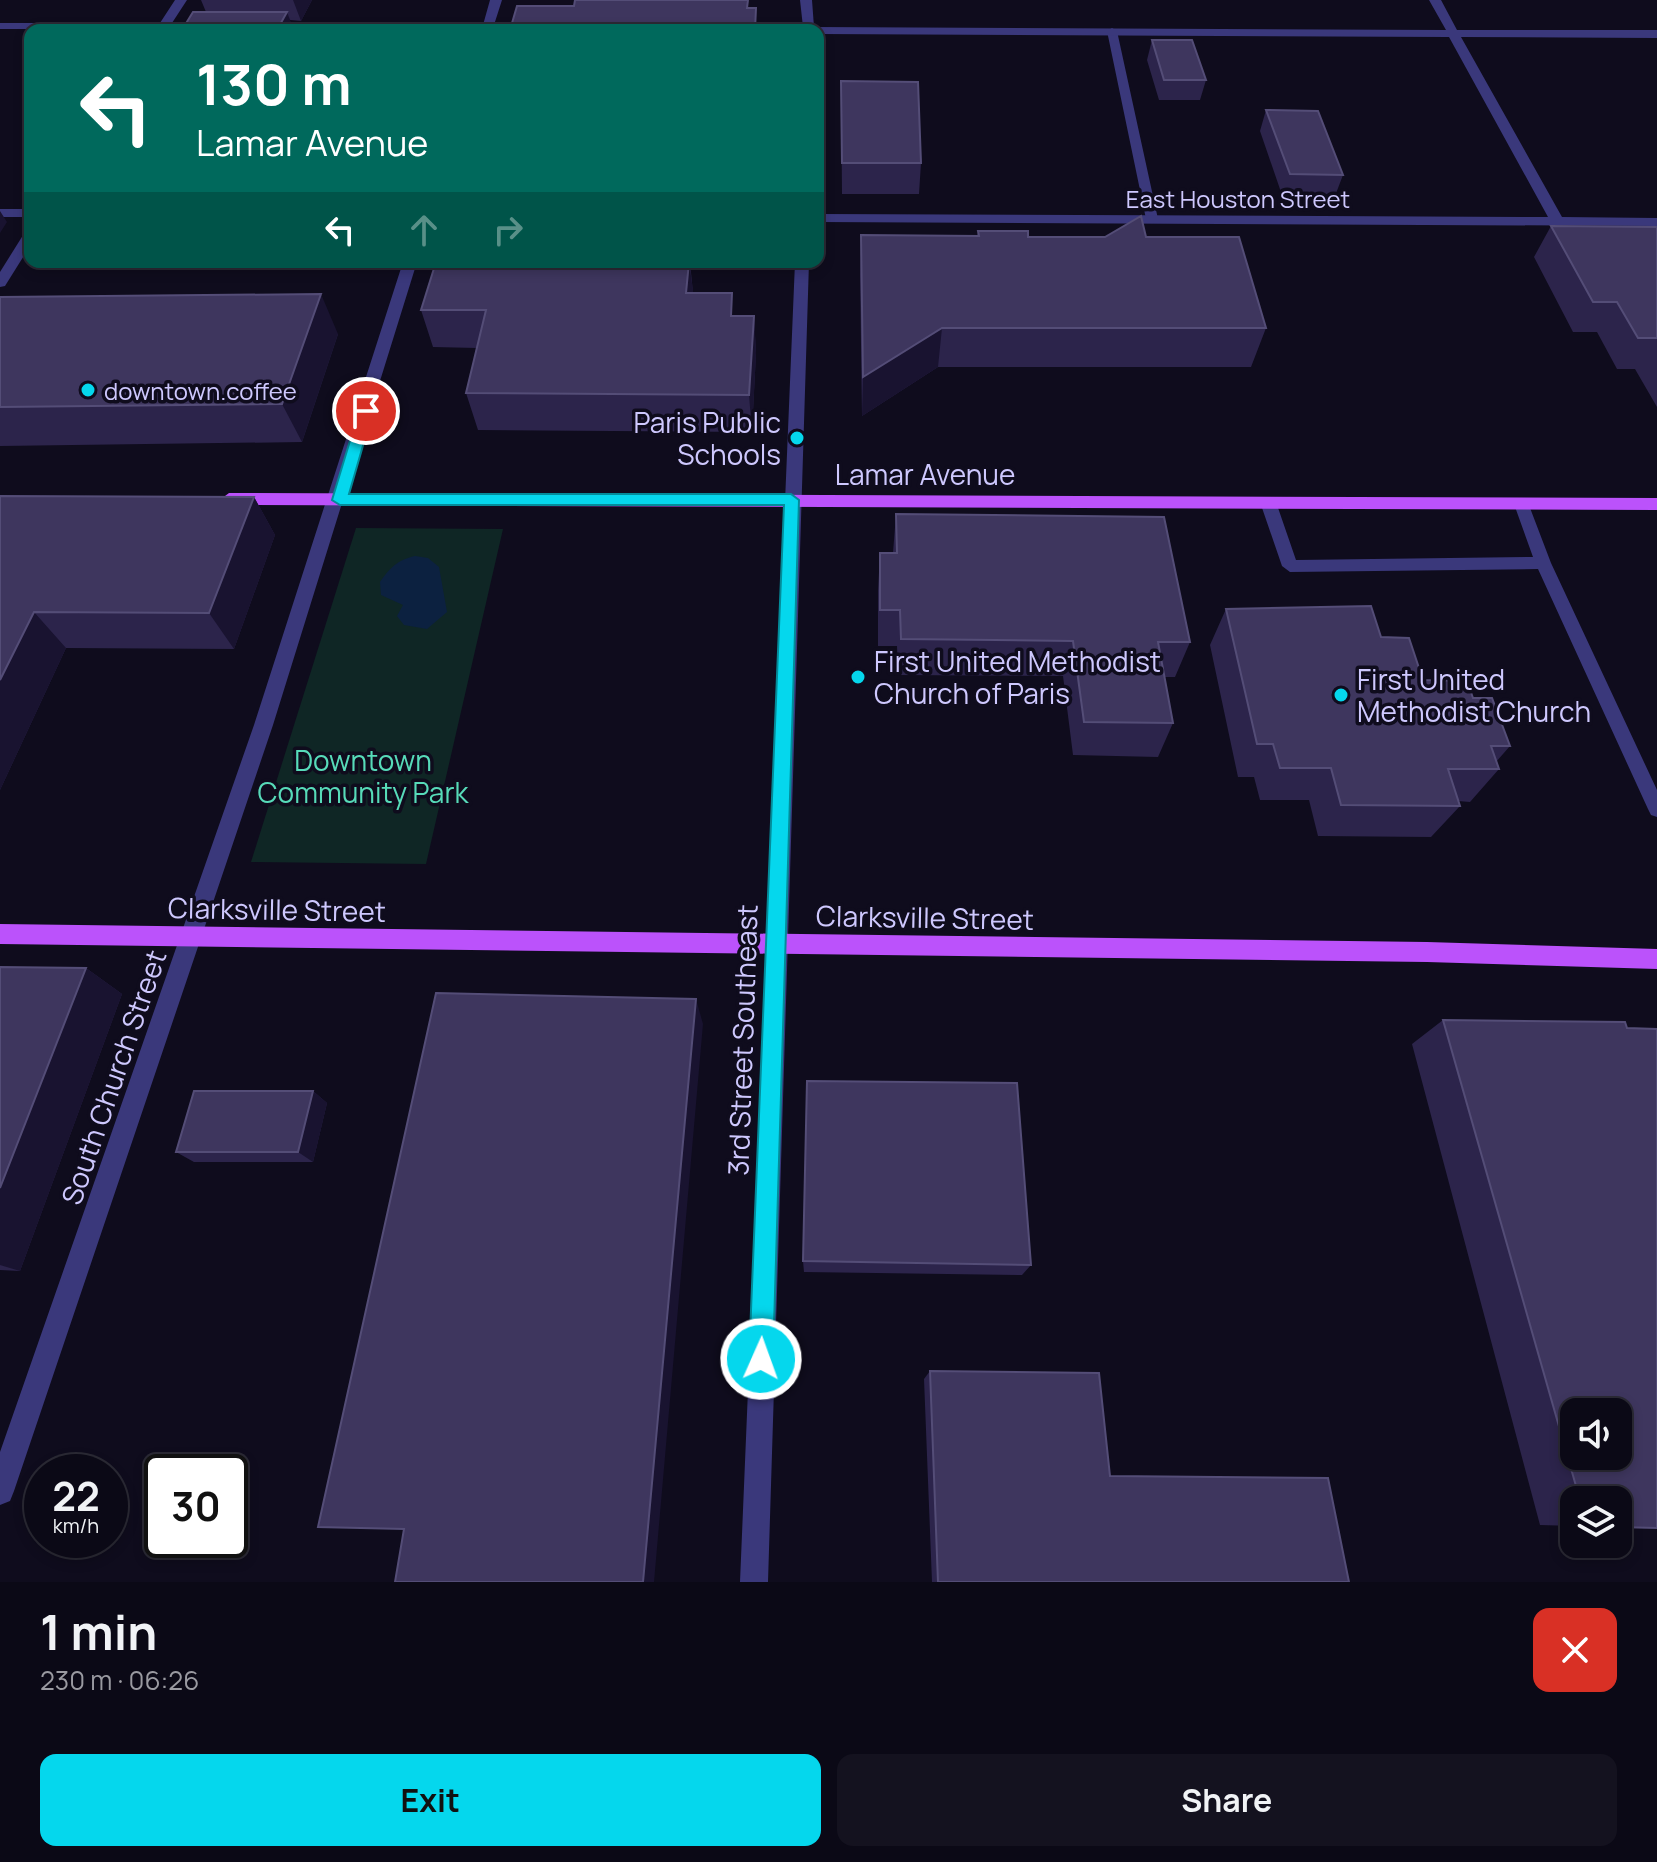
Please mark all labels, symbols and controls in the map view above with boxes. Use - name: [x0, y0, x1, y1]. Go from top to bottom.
- text: 130 m: [196, 45, 352, 122]
- icon: left: [64, 56, 168, 160]
- text: Lamar Avenue: [196, 118, 428, 167]
- street label: East Houston Street: [1126, 182, 1350, 215]
- icon: left: [318, 208, 362, 252]
- icon: ahead: [402, 208, 446, 252]
- icon: right: [486, 208, 530, 252]
- place label: downtown.coffee: [104, 374, 297, 407]
- pin: [332, 377, 400, 445]
- marker: downtown.coffee: [79, 381, 97, 399]
- icon: arrive: [344, 389, 388, 433]
- place label: Paris Public Schools: [634, 403, 781, 473]
- marker: Paris Public Schools: [788, 429, 806, 447]
- street label: Lamar Avenue: [835, 455, 1015, 493]
- place label: First United Methodist Church of Paris: [874, 642, 1161, 712]
- place label: First United Methodist Church: [1357, 660, 1591, 730]
- marker: First United Methodist Church of Paris: [849, 668, 867, 686]
- marker: First United Methodist Church: [1332, 686, 1350, 704]
- park label: Downtown Community Park: [258, 741, 470, 811]
- street label: Clarksville Street: [168, 888, 386, 930]
- street label: Clarksville Street: [816, 896, 1034, 938]
- street label: 3rd Street Southeast: [718, 904, 766, 1176]
- street label: South Church Street: [52, 945, 174, 1209]
- position arrow: [719, 1317, 803, 1401]
- map controls: [1560, 1398, 1632, 1558]
- button: sound: [1560, 1398, 1632, 1470]
- speed limit sign: 30: [144, 1454, 248, 1558]
- text: 22: [52, 1468, 100, 1523]
- button: layers: [1560, 1486, 1632, 1558]
- text: km/h: [53, 1512, 99, 1539]
- text: 1 min: [40, 1599, 157, 1664]
- button: close: [1533, 1608, 1617, 1692]
- text: 230 m · 06:26: [40, 1662, 199, 1698]
- button: Exit: [40, 1754, 821, 1846]
- button: Share: [837, 1754, 1617, 1846]

